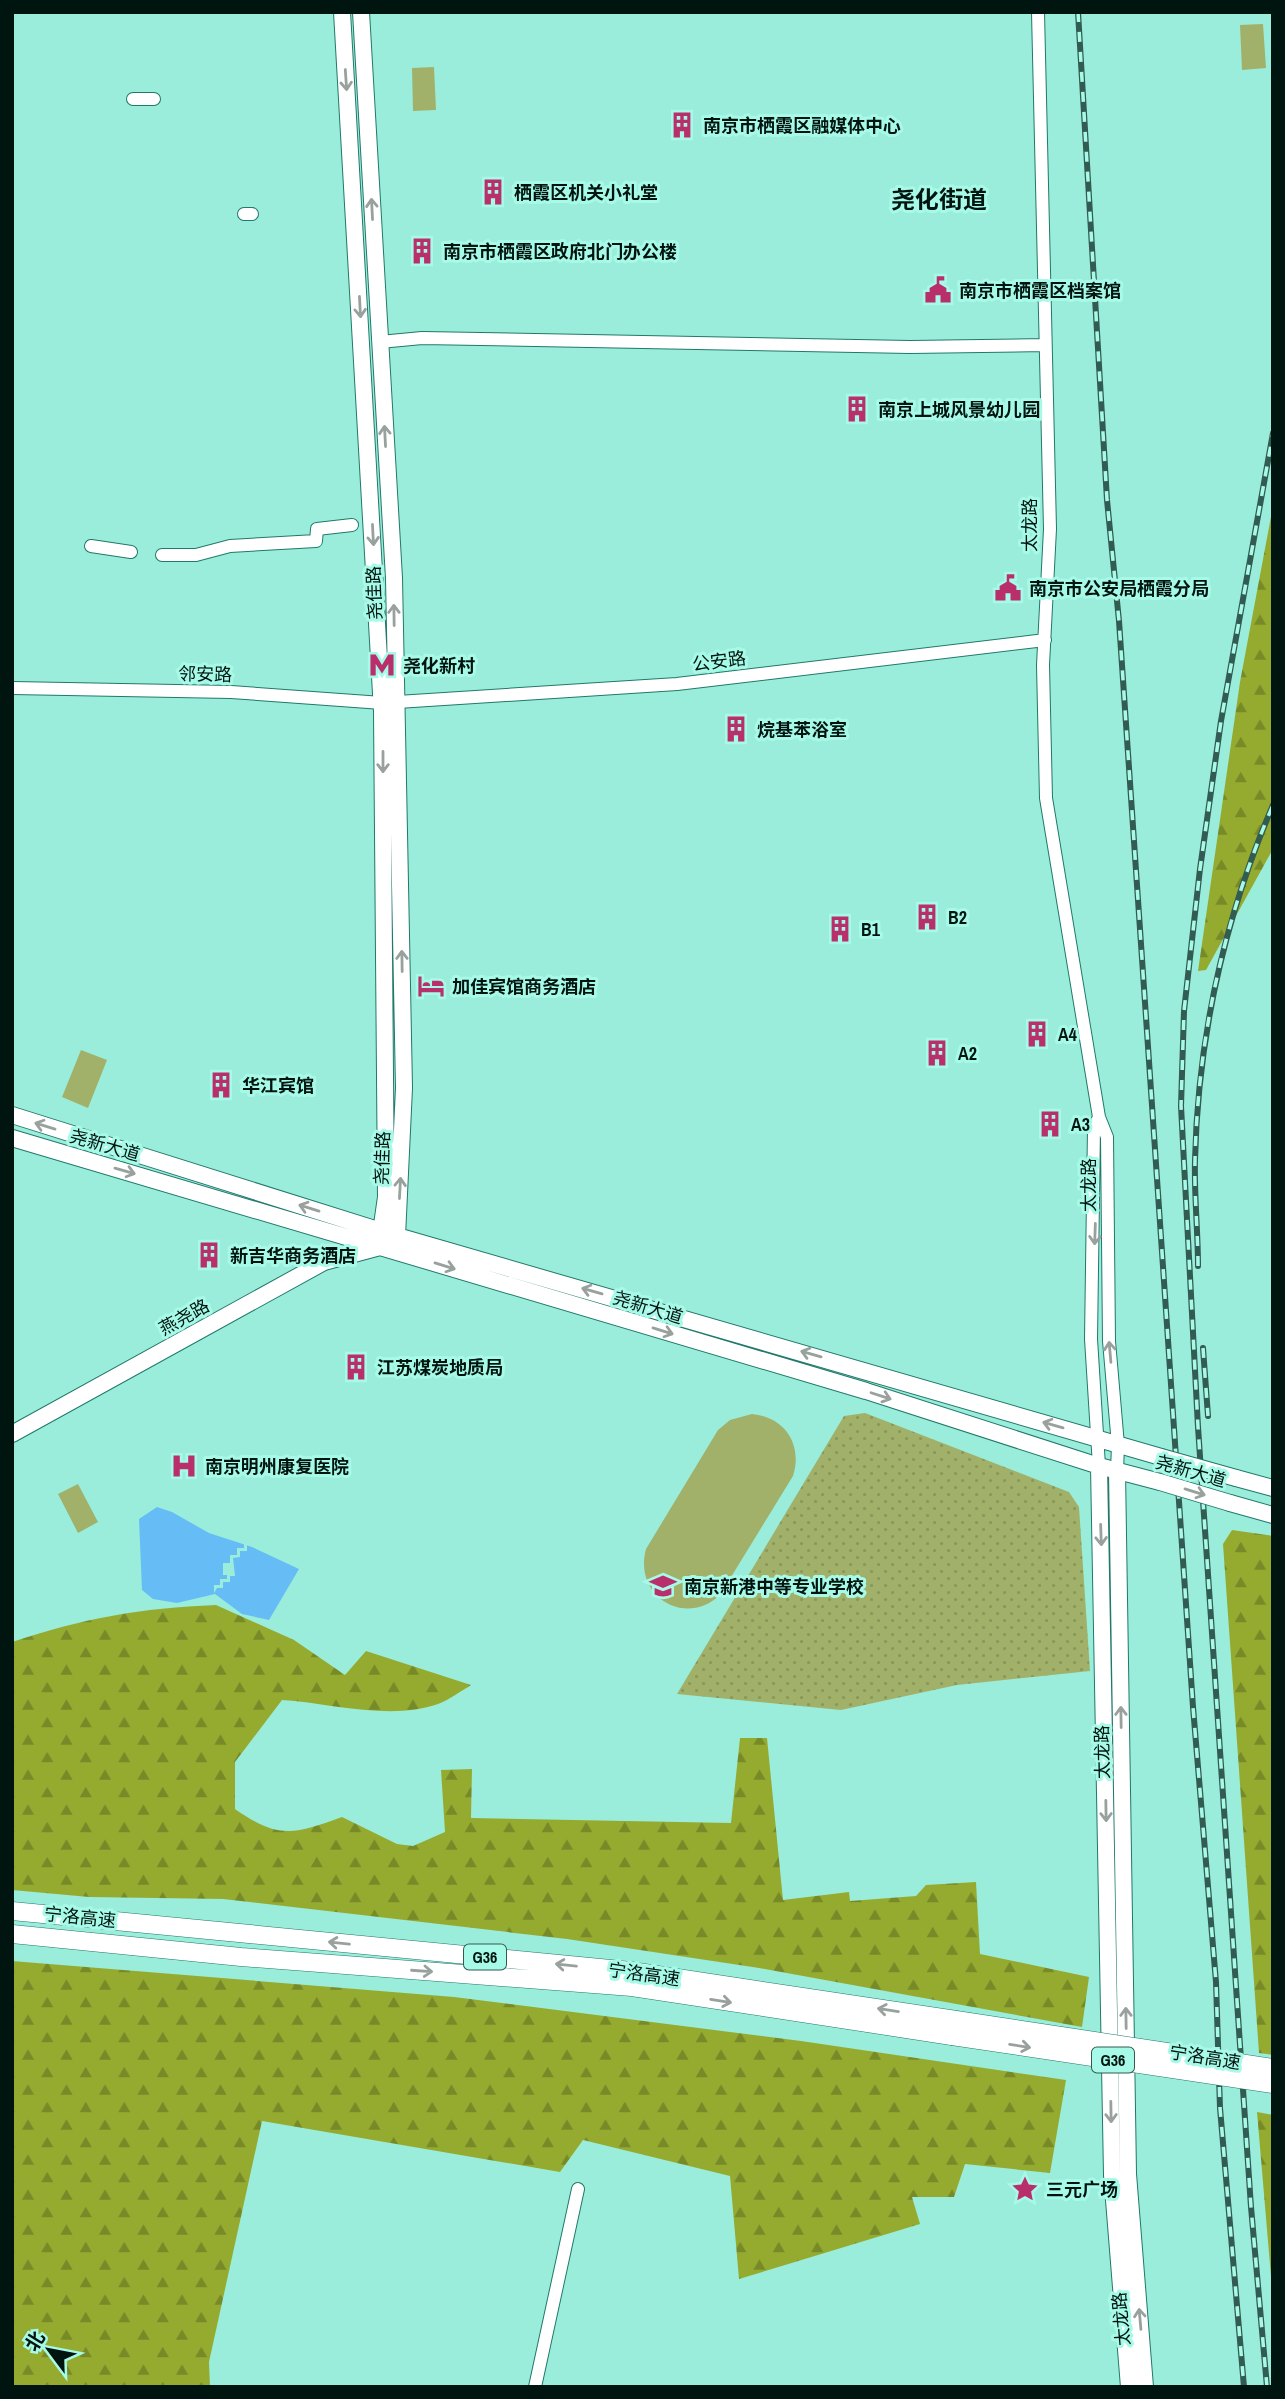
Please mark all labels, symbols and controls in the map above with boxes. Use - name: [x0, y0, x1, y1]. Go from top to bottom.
- one-way arrow: [340, 69, 353, 92]
- building icon: 南京市栖霞区融媒体中心: [667, 110, 697, 140]
- place label: 南京市栖霞区融媒体中心: [703, 113, 901, 138]
- building icon: 栖霞区机关小礼堂: [478, 177, 508, 207]
- place label: 栖霞区机关小礼堂: [514, 180, 658, 205]
- district label: 尧化街道: [891, 183, 987, 215]
- one-way arrow: [365, 198, 378, 221]
- building icon: 南京市栖霞区政府北门办公楼: [407, 236, 437, 266]
- place label: 南京市栖霞区政府北门办公楼: [443, 239, 677, 264]
- public building icon: 南京市栖霞区档案馆: [923, 275, 953, 305]
- place label: 南京市栖霞区档案馆: [959, 278, 1121, 303]
- one-way arrow: [354, 296, 367, 318]
- building icon: 南京上城风景幼儿园: [842, 394, 872, 424]
- place label: 南京上城风景幼儿园: [878, 397, 1040, 422]
- one-way arrow: [379, 425, 392, 448]
- street label: 太龙路: [1017, 498, 1042, 552]
- one-way arrow: [367, 523, 380, 545]
- street label: 尧佳路: [361, 566, 387, 620]
- public building icon: 南京市公安局栖霞分局: [993, 573, 1023, 603]
- place label: 南京市公安局栖霞分局: [1029, 576, 1209, 601]
- one-way arrow: [387, 604, 401, 627]
- street label: 公安路: [691, 645, 747, 677]
- metro station icon: 尧化新村: [367, 650, 397, 680]
- place label: 尧化新村: [403, 653, 475, 678]
- street label: 邻安路: [178, 661, 232, 687]
- building icon: 烷基苯浴室: [721, 714, 751, 744]
- place label: 烷基苯浴室: [757, 717, 847, 742]
- one-way arrow: [376, 750, 390, 773]
- building icon: B2: [912, 902, 942, 932]
- place label: B2: [948, 905, 967, 930]
- building icon: B1: [825, 914, 855, 944]
- place label: B1: [861, 917, 881, 942]
- one-way arrow: [395, 950, 408, 973]
- hotel icon: 加佳宾馆商务酒店: [416, 971, 446, 1001]
- place label: 加佳宾馆商务酒店: [452, 974, 596, 999]
- building icon: A4: [1022, 1019, 1052, 1049]
- place label: A4: [1058, 1022, 1078, 1047]
- building icon: A2: [922, 1038, 952, 1068]
- place label: A2: [958, 1041, 977, 1066]
- building icon: 华江宾馆: [206, 1070, 236, 1100]
- place label: 华江宾馆: [242, 1073, 314, 1098]
- building icon: A3: [1035, 1109, 1065, 1139]
- place label: A3: [1071, 1112, 1090, 1137]
- one-way arrow: [34, 1118, 56, 1131]
- street label: 尧新大道: [67, 1123, 143, 1167]
- street label: 尧佳路: [369, 1131, 395, 1185]
- street label: 太龙路: [1076, 1158, 1101, 1212]
- one-way arrow: [113, 1165, 135, 1178]
- one-way arrow: [394, 1177, 407, 1200]
- one-way arrow: [298, 1201, 320, 1214]
- one-way arrow: [1088, 1222, 1101, 1245]
- building icon: 新吉华商务酒店: [194, 1240, 224, 1270]
- place label: 新吉华商务酒店: [230, 1243, 356, 1268]
- one-way arrow: [434, 1261, 456, 1274]
- one-way arrow: [582, 1284, 604, 1297]
- street label: 尧新大道: [610, 1285, 686, 1329]
- street label: 燕尧路: [154, 1293, 214, 1341]
- one-way arrow: [652, 1326, 674, 1339]
- one-way arrow: [1103, 1342, 1116, 1364]
- one-way arrow: [800, 1347, 823, 1360]
- building icon: 江苏煤炭地质局: [341, 1352, 371, 1382]
- place label: 江苏煤炭地质局: [377, 1355, 503, 1380]
- one-way arrow: [870, 1391, 892, 1403]
- one-way arrow: [1042, 1417, 1064, 1430]
- street label: 尧新大道: [1153, 1449, 1229, 1493]
- hospital icon: 南京明州康复医院: [169, 1451, 199, 1481]
- place label: 南京明州康复医院: [205, 1454, 349, 1479]
- one-way arrow: [1184, 1487, 1206, 1500]
- one-way arrow: [1094, 1523, 1107, 1546]
- school or university icon: 南京新港中等专业学校: [648, 1571, 678, 1601]
- place label: 南京新港中等专业学校: [684, 1574, 864, 1599]
- one-way arrow: [1114, 1706, 1128, 1729]
- street label: 太龙路: [1089, 1725, 1115, 1779]
- one-way arrow: [1099, 1799, 1113, 1822]
- street label: 宁洛高速: [43, 1901, 117, 1933]
- one-way arrow: [329, 1936, 351, 1949]
- road number: G36: [464, 1944, 506, 1969]
- street label: 宁洛高速: [607, 1957, 681, 1991]
- one-way arrow: [555, 1958, 578, 1971]
- one-way arrow: [410, 1965, 433, 1978]
- one-way arrow: [709, 1995, 732, 2008]
- one-way arrow: [877, 2003, 900, 2016]
- one-way arrow: [1119, 2007, 1133, 2030]
- street label: 宁洛高速: [1167, 2039, 1243, 2075]
- one-way arrow: [1008, 2040, 1031, 2053]
- road number: G36: [1092, 2048, 1134, 2072]
- one-way arrow: [1104, 2100, 1118, 2123]
- place icon: 三元广场: [1010, 2174, 1040, 2204]
- place label: 三元广场: [1046, 2177, 1118, 2202]
- street label: 太龙路: [1106, 2291, 1136, 2347]
- one-way arrow: [1133, 2308, 1146, 2331]
- north arrow: [14, 2315, 84, 2385]
- text: 北: [19, 2326, 51, 2356]

